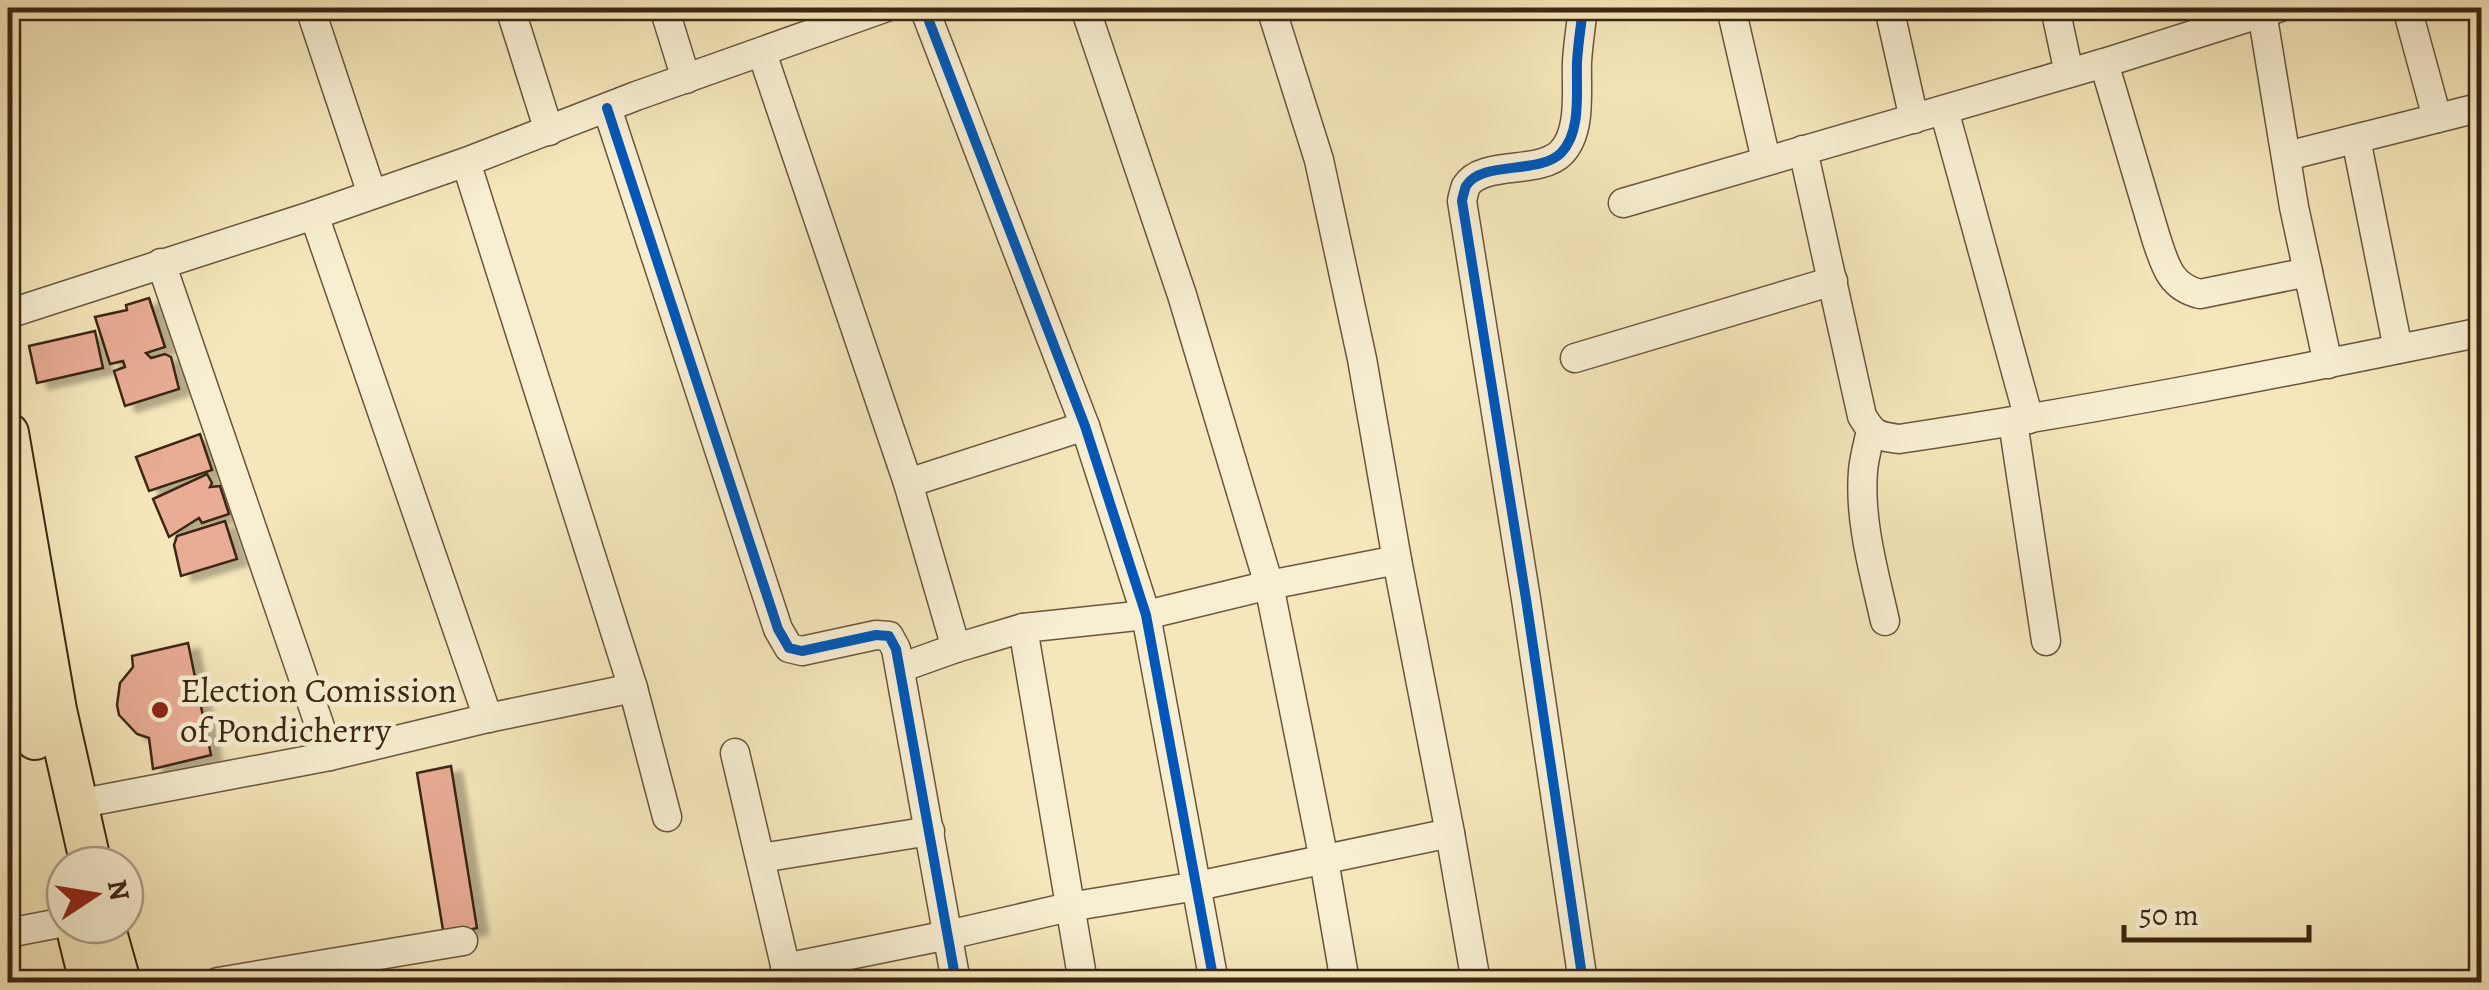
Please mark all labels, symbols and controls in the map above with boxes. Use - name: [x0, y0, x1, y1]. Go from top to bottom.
- place label: Election Comission of Pondicherry: [180, 666, 457, 754]
- marker: Election Comission of Pondicherry: [149, 699, 171, 721]
- north arrow: [45, 845, 145, 945]
- text: N: [98, 876, 139, 904]
- scale bar: [2124, 880, 2309, 942]
- text: 50 m: [2139, 895, 2199, 935]

